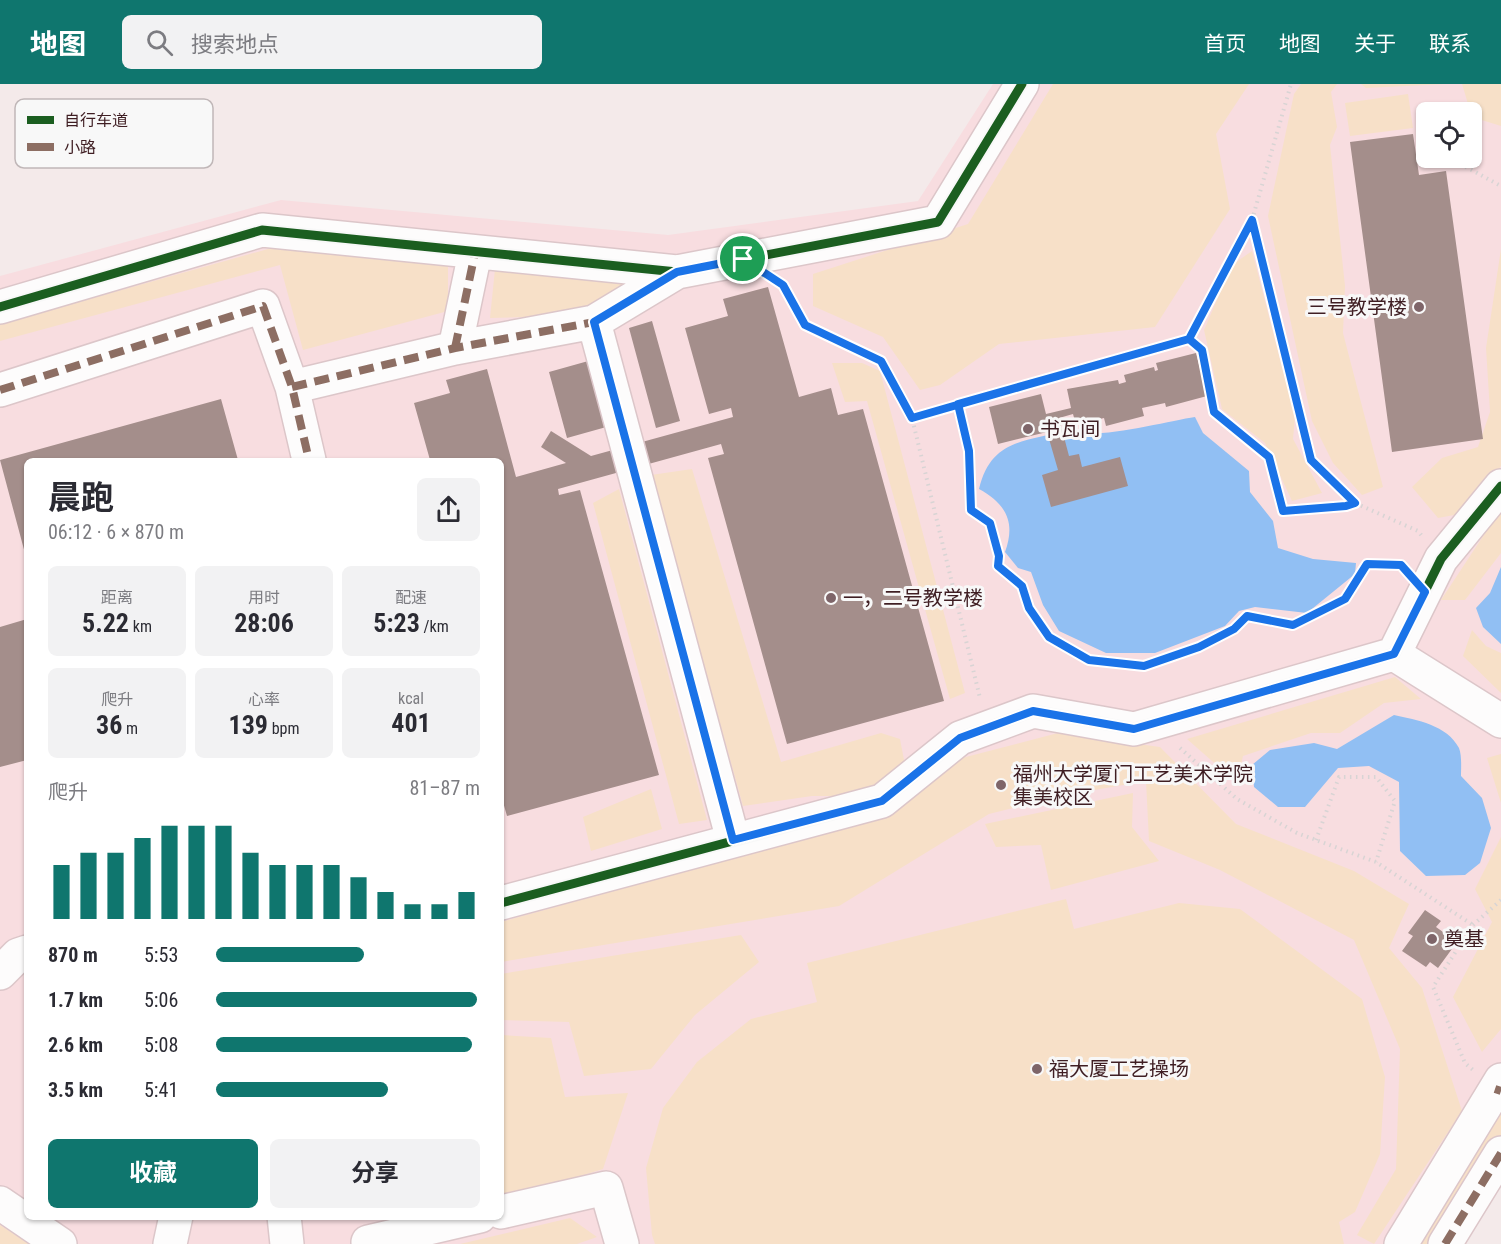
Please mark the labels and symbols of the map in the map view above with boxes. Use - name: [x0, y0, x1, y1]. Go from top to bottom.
- legend: [15, 99, 213, 168]
- text: 自行车道: [64, 111, 128, 130]
- text: 小路: [64, 138, 96, 157]
- pin: [717, 233, 768, 284]
- place label: 三号教学楼: [1307, 295, 1407, 319]
- marker: 三号教学楼: [1412, 300, 1426, 314]
- place label: 书瓦间: [1040, 417, 1100, 441]
- marker: 书瓦间: [1021, 422, 1035, 436]
- place label: 一，二号教学楼: [843, 586, 983, 610]
- marker: 一，二号教学楼: [824, 591, 838, 605]
- place label: 福州大学厦门工艺美术学院 集美校区: [1013, 762, 1253, 809]
- marker: 福州大学厦门工艺美术学院 集美校区: [994, 778, 1008, 792]
- place label: 奠基: [1444, 927, 1484, 951]
- marker: 奠基: [1425, 932, 1439, 946]
- place label: 福大厦工艺操场: [1049, 1057, 1189, 1081]
- marker: 福大厦工艺操场: [1030, 1062, 1044, 1076]

